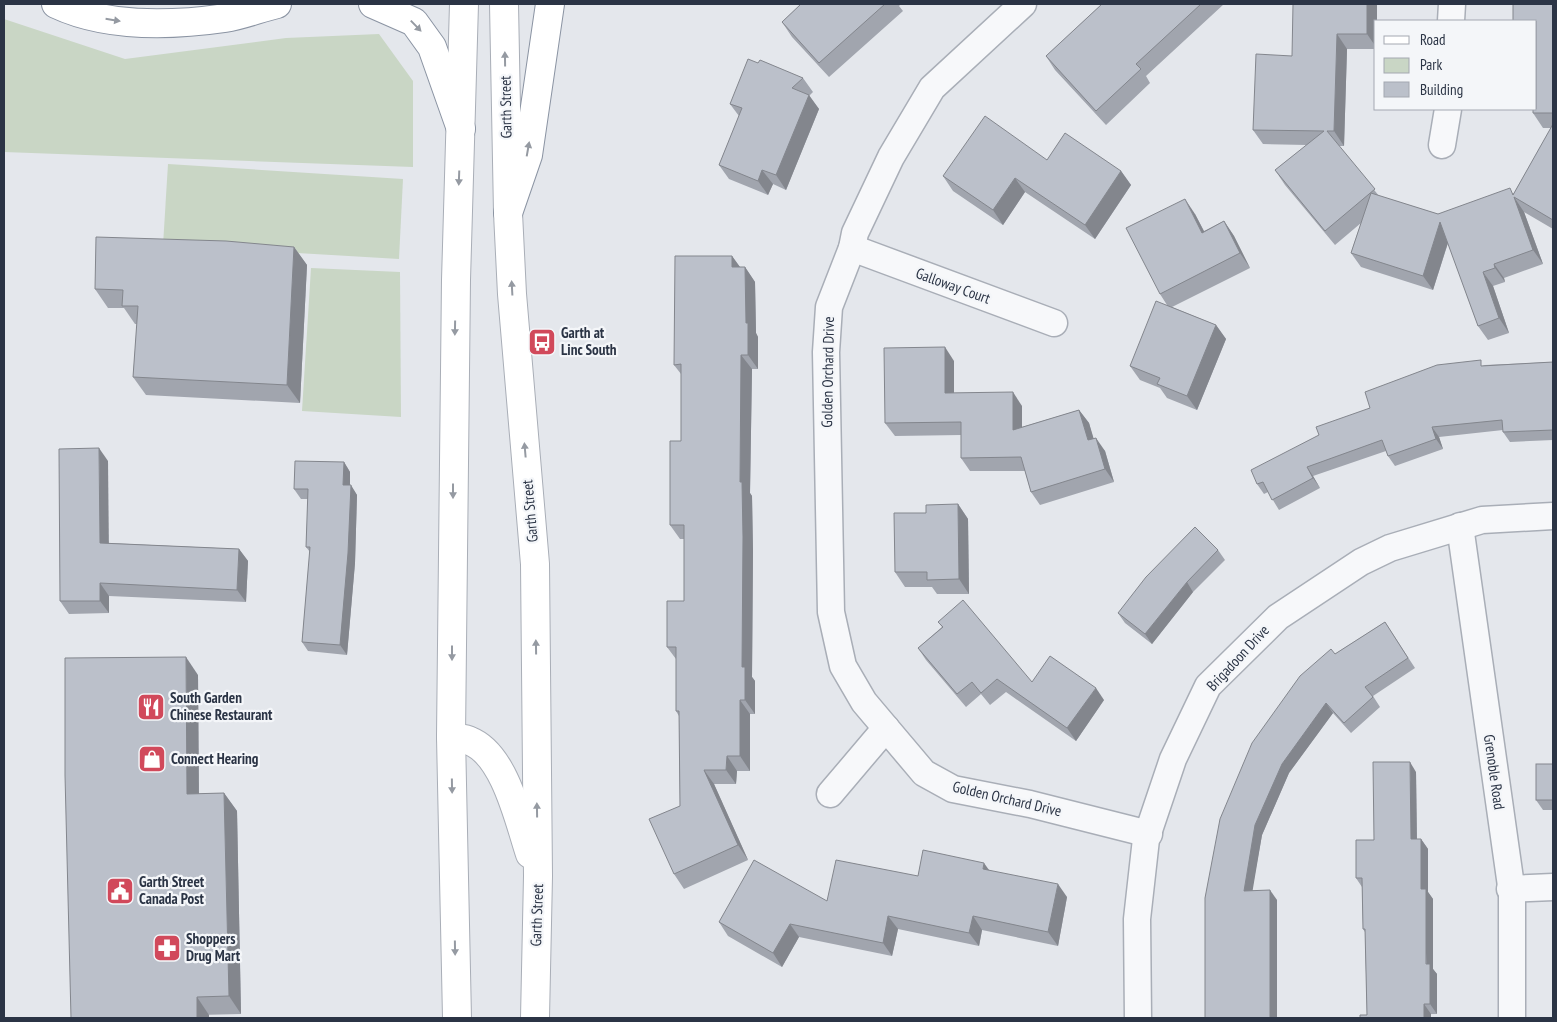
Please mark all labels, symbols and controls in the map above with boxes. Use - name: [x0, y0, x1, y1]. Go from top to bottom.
- one-way arrow: [105, 16, 121, 24]
- one-way arrow: [410, 20, 422, 32]
- legend: [1374, 20, 1537, 110]
- text: Road: [1420, 30, 1446, 49]
- one-way arrow: [501, 51, 509, 67]
- text: Park: [1420, 55, 1442, 74]
- street label: Garth Street: [495, 75, 516, 139]
- text: Building: [1420, 80, 1463, 99]
- one-way arrow: [525, 141, 533, 157]
- one-way arrow: [454, 170, 462, 186]
- street label: Galloway Court: [913, 263, 993, 308]
- one-way arrow: [507, 280, 515, 296]
- street label: Golden Orchard Drive: [817, 316, 838, 428]
- one-way arrow: [451, 321, 459, 337]
- place label: Garth at Linc South: [561, 323, 617, 359]
- bus stop icon: Garth at Linc South: [527, 327, 557, 357]
- one-way arrow: [521, 442, 529, 458]
- street label: Garth Street: [517, 479, 542, 543]
- one-way arrow: [449, 483, 457, 499]
- street label: Brigadoon Drive: [1202, 621, 1273, 695]
- one-way arrow: [532, 639, 540, 655]
- one-way arrow: [448, 646, 456, 662]
- place label: South Garden Chinese Restaurant: [170, 688, 273, 724]
- restaurant icon: South Garden Chinese Restaurant: [136, 692, 166, 722]
- street label: Grenoble Road: [1480, 733, 1509, 811]
- shop icon: Connect Hearing: [137, 744, 167, 774]
- place label: Connect Hearing: [171, 749, 259, 768]
- street label: Golden Orchard Drive: [951, 777, 1063, 820]
- one-way arrow: [448, 778, 456, 794]
- one-way arrow: [533, 801, 541, 817]
- place label: Garth Street Canada Post: [139, 872, 205, 908]
- public building icon: Garth Street Canada Post: [105, 876, 135, 906]
- street label: Garth Street: [526, 883, 547, 947]
- place label: Shoppers Drug Mart: [186, 929, 241, 965]
- pharmacy icon: Shoppers Drug Mart: [152, 933, 182, 963]
- one-way arrow: [452, 940, 460, 956]

